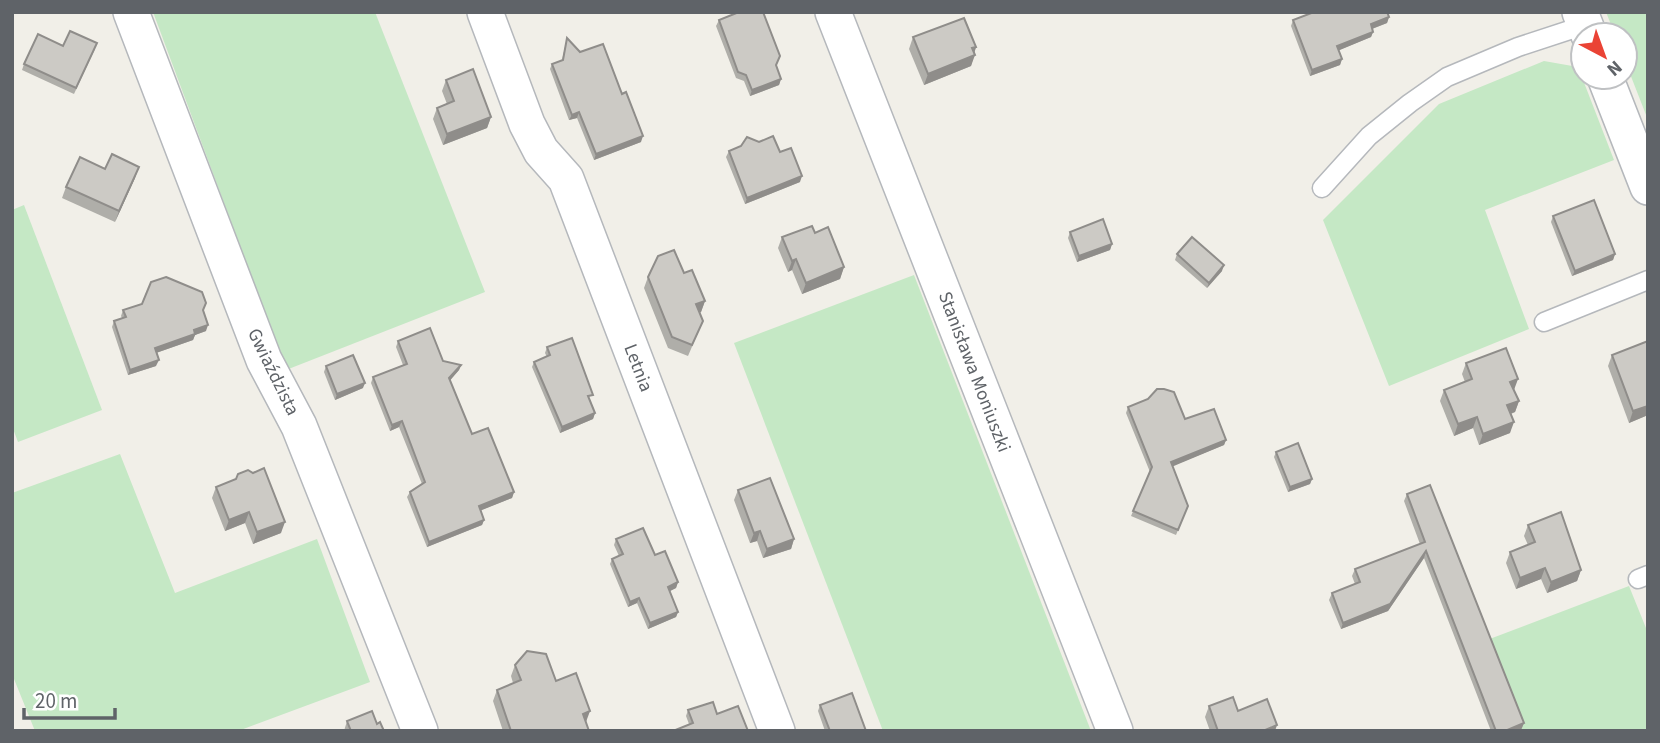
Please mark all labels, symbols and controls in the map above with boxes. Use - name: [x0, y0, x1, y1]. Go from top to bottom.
- north arrow: [1569, 21, 1639, 91]
- text: N: [1601, 53, 1628, 82]
- street label: Stanisława Moniuszki: [931, 288, 1017, 456]
- street label: Gwiaździsta: [240, 324, 306, 420]
- street label: Letnia: [617, 340, 659, 396]
- scale bar: [24, 676, 116, 720]
- text: 20 m: [35, 686, 77, 716]

